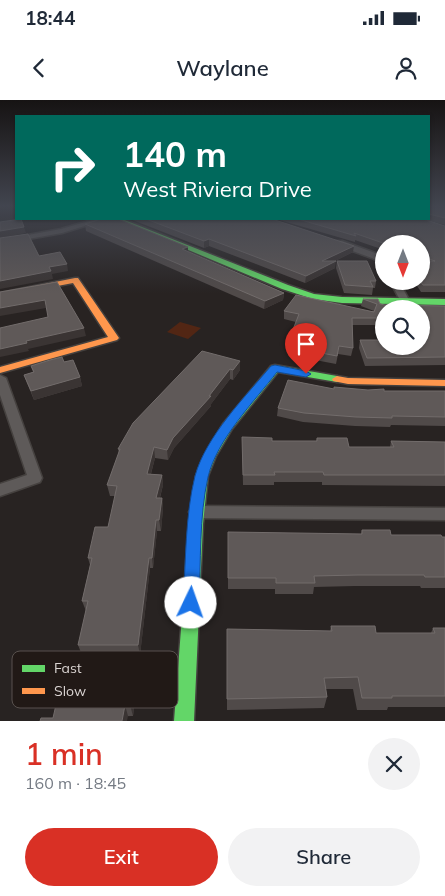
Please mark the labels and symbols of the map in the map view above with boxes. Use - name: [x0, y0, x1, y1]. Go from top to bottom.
- north arrow: [375, 235, 430, 290]
- pin: [285, 323, 327, 374]
- position arrow: [164, 576, 216, 628]
- legend: [12, 651, 178, 708]
- text: Fast: [54, 659, 82, 677]
- text: Slow: [54, 682, 86, 700]

